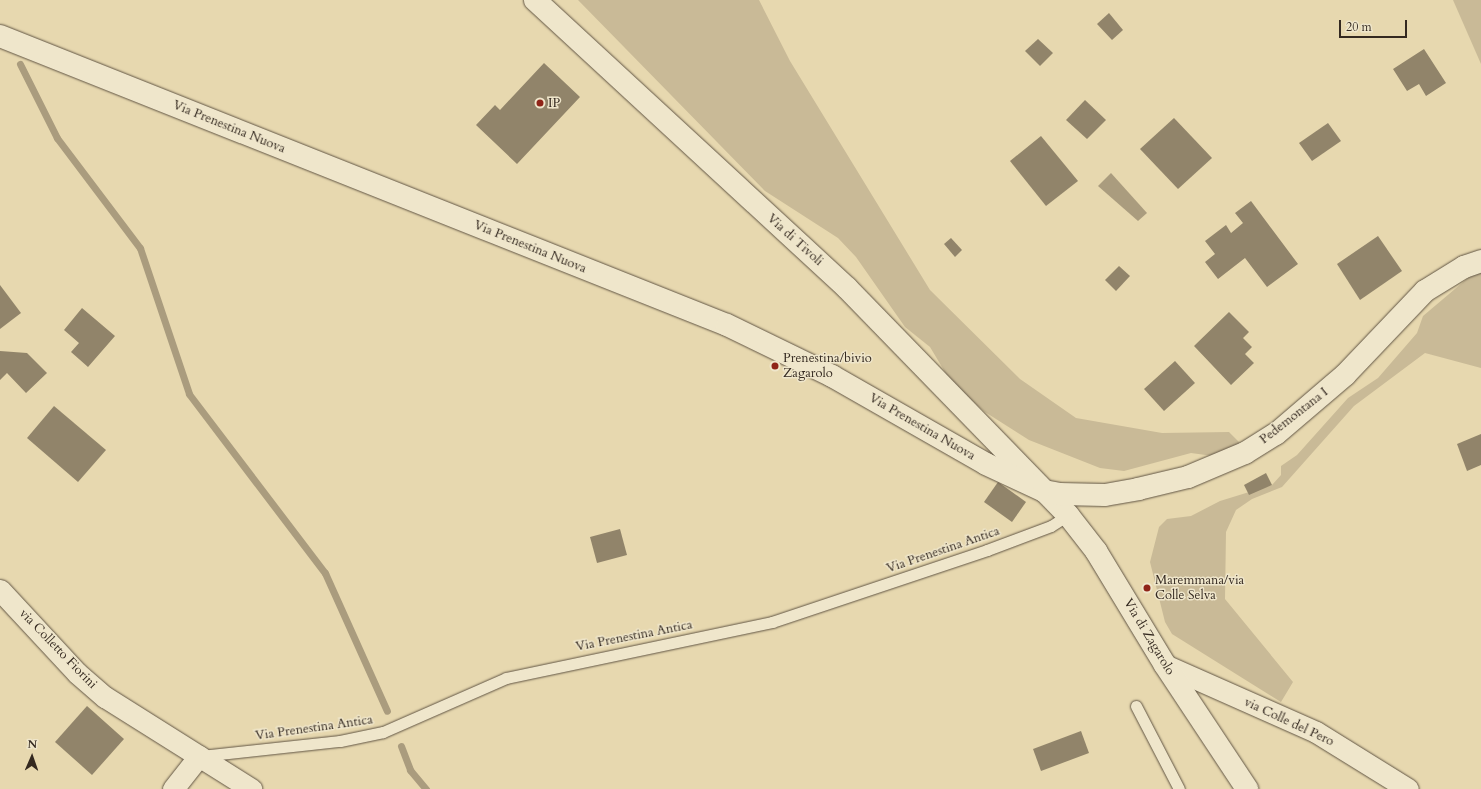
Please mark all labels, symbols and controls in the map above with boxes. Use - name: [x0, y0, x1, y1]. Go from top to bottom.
- scale bar: [1341, 12, 1409, 38]
- text: 20 m: [1346, 19, 1372, 35]
- place label: IP: [548, 95, 560, 111]
- street label: Via Prenestina Nuova: [170, 97, 288, 157]
- marker: IP: [535, 98, 545, 108]
- street label: Via di Tivoli: [764, 211, 826, 269]
- street label: Via Prenestina Nuova: [471, 217, 589, 277]
- place label: Prenestina/bivio Zagarolo: [783, 351, 872, 382]
- marker: Prenestina/bivio Zagarolo: [770, 361, 780, 371]
- street label: Pedemontana I: [1257, 384, 1331, 448]
- street label: Via Prenestina Nuova: [866, 390, 978, 464]
- street label: Via Prenestina Antica: [884, 523, 1002, 577]
- place label: Maremmana/via Colle Selva: [1155, 573, 1244, 604]
- marker: Maremmana/via Colle Selva: [1142, 583, 1152, 593]
- street label: Via di Zagarolo: [1120, 596, 1178, 678]
- street label: via Colletto Fiorini: [16, 606, 100, 692]
- street label: Via Prenestina Antica: [574, 617, 694, 655]
- street label: via Colle del Pero: [1242, 694, 1336, 750]
- street label: Via Prenestina Antica: [254, 712, 374, 744]
- north arrow: [12, 737, 52, 777]
- text: N: [27, 737, 37, 752]

